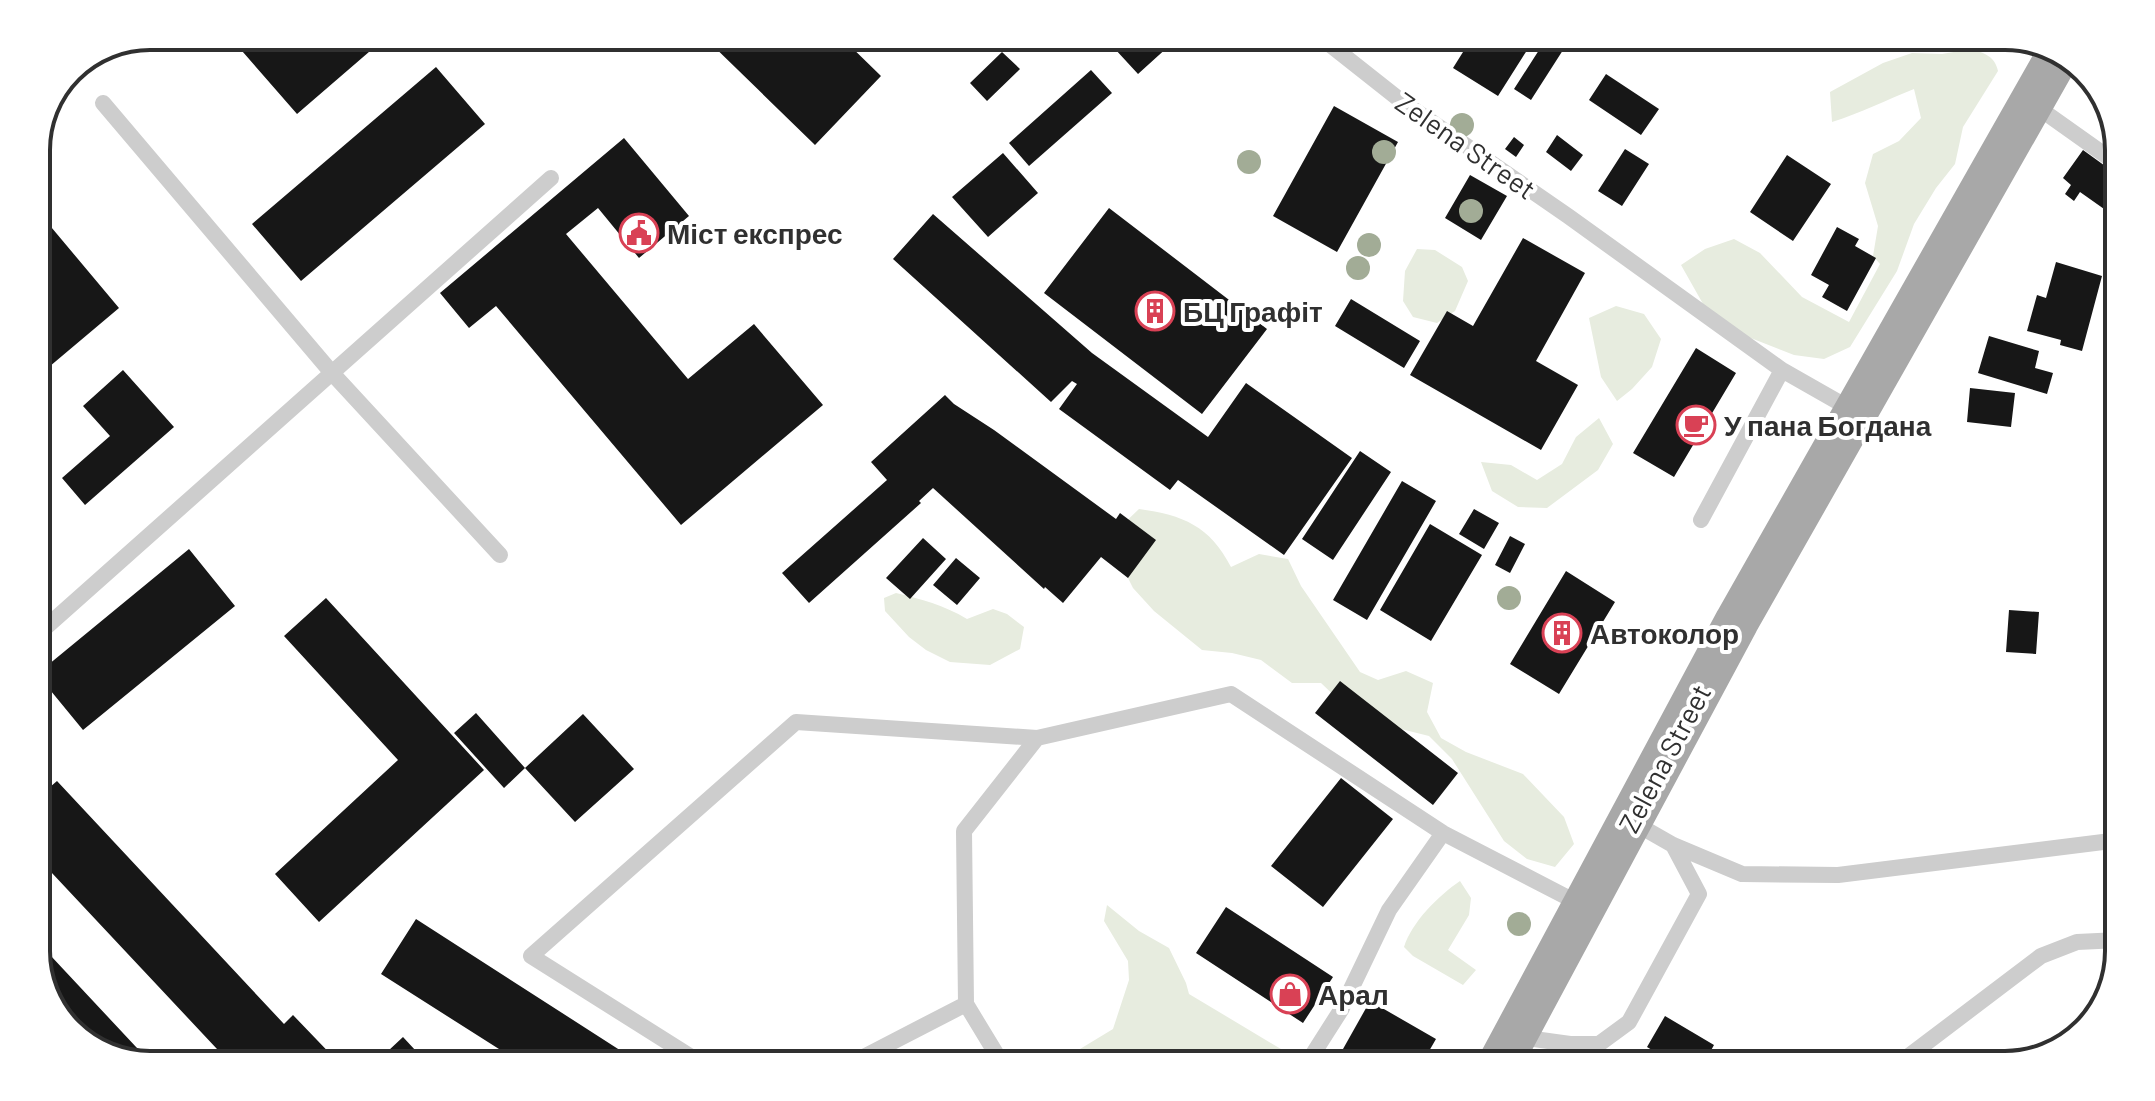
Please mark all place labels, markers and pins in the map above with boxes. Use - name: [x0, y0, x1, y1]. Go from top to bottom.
- public building icon: Міст експрес: [618, 212, 660, 254]
- place label: Міст експрес: [667, 216, 843, 250]
- building icon: БЦ Графіт: [1134, 290, 1176, 332]
- place label: БЦ Графіт: [1183, 294, 1323, 328]
- cafe icon: У пана Богдана: [1675, 404, 1717, 446]
- place label: У пана Богдана: [1724, 408, 1932, 442]
- building icon: Автоколор: [1541, 612, 1583, 654]
- place label: Автоколор: [1590, 616, 1739, 650]
- shop icon: Арал: [1269, 973, 1311, 1015]
- place label: Арал: [1318, 977, 1389, 1011]

